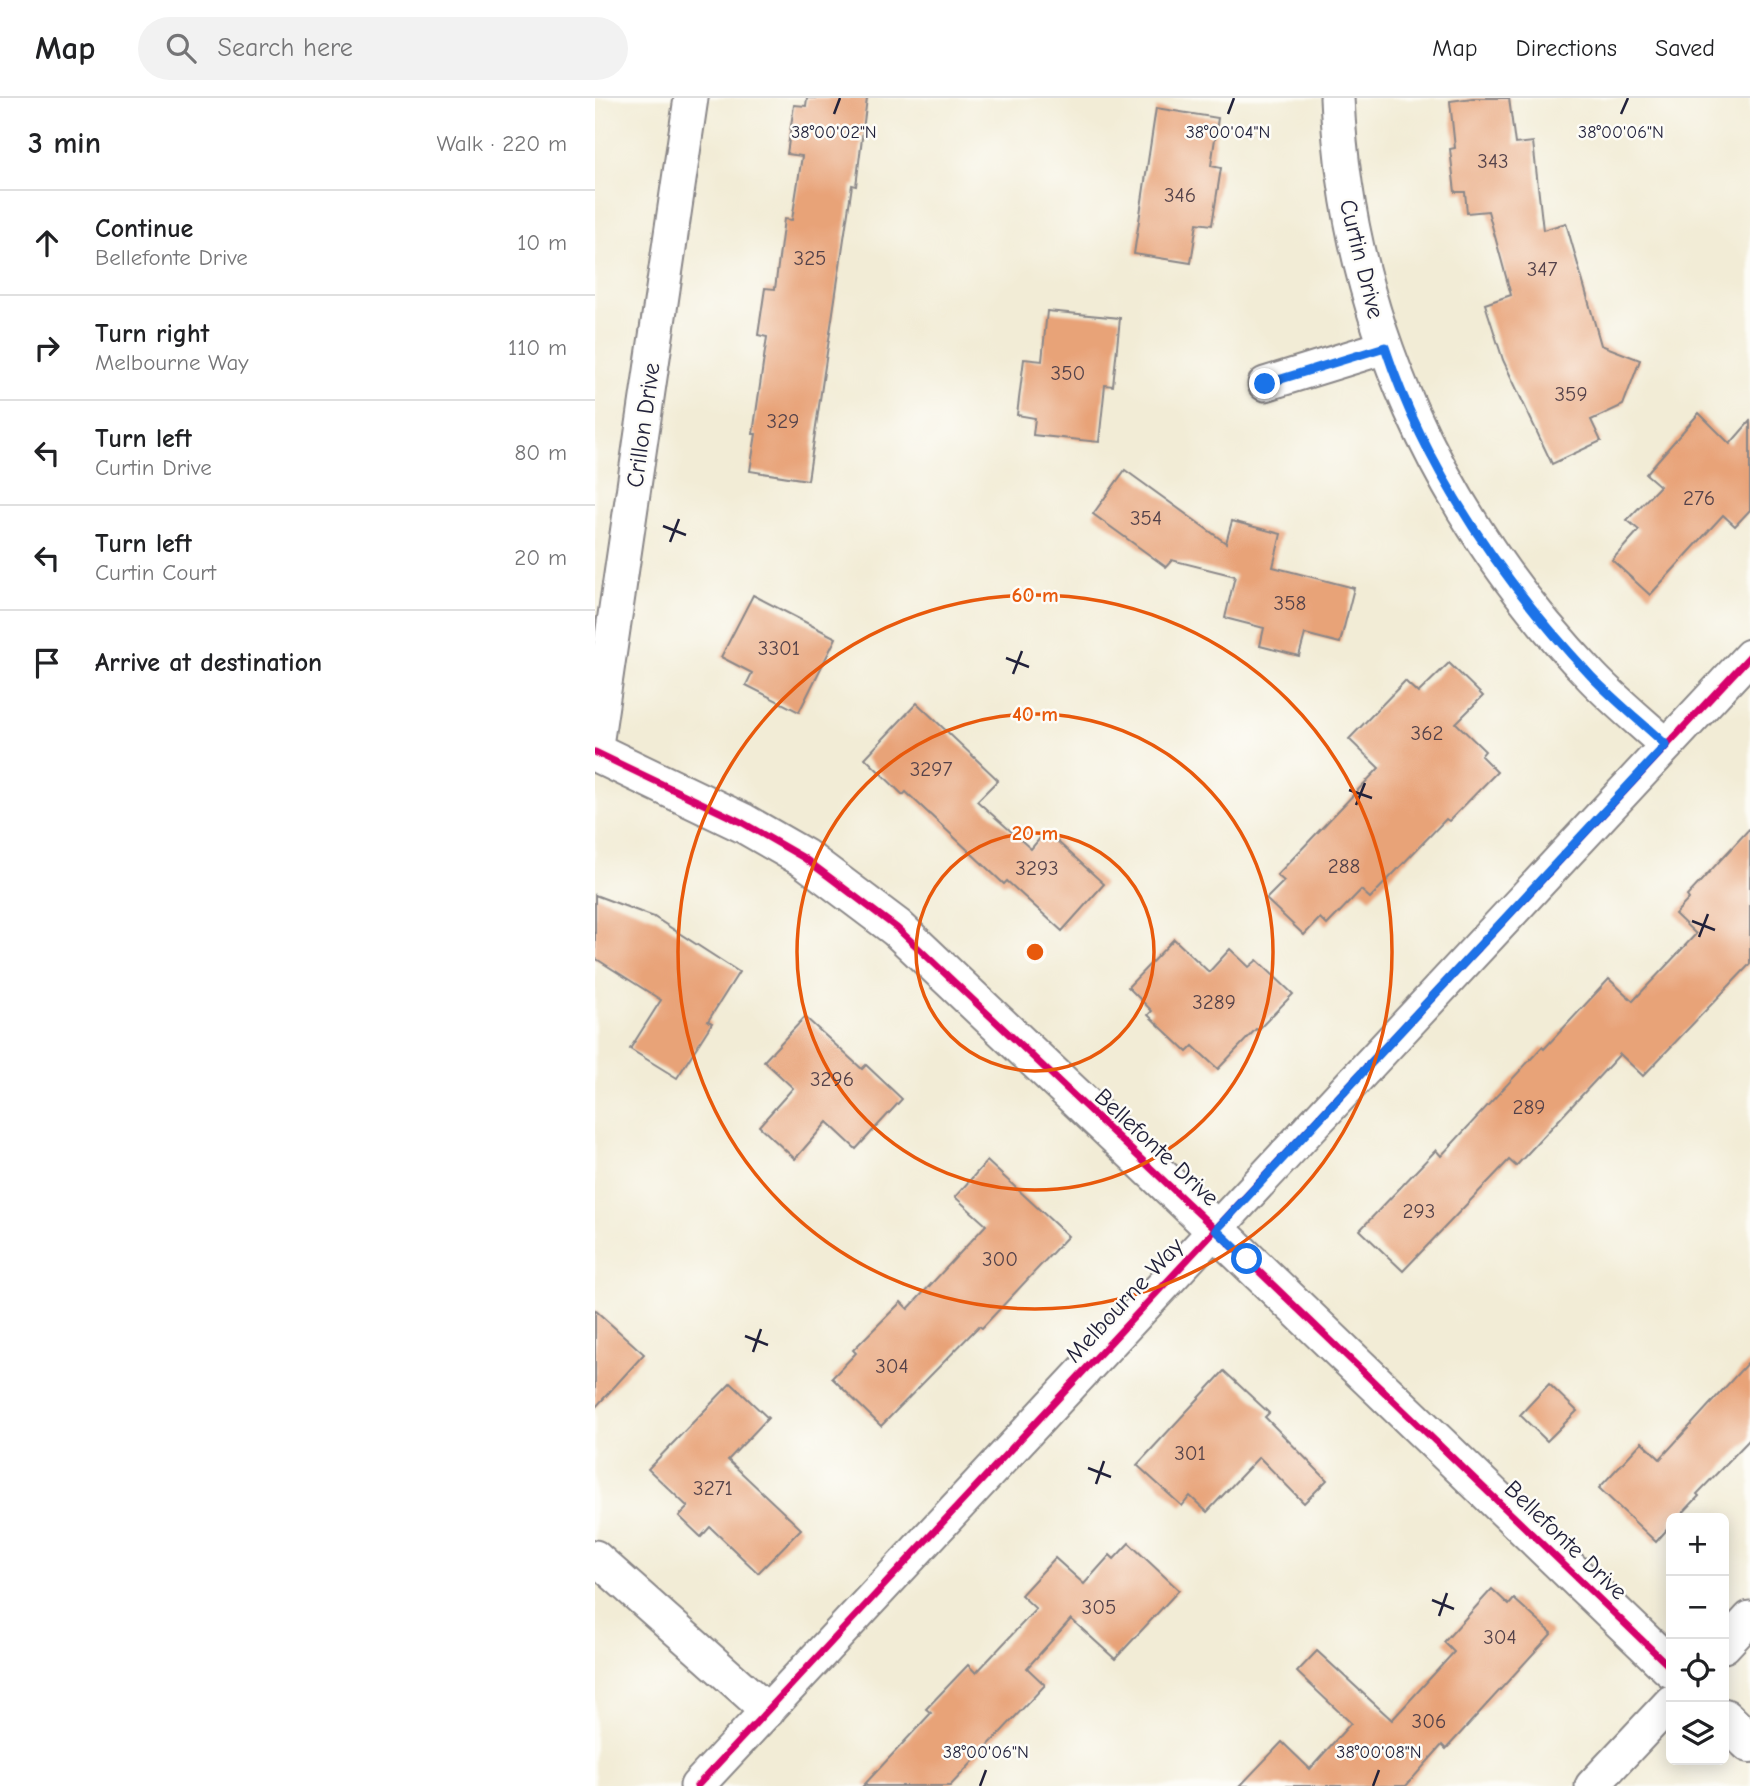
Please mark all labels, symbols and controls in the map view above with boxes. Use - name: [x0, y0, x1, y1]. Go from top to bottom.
- search box: [138, 17, 628, 80]
- text: Map: [35, 29, 96, 67]
- icon: search: [162, 29, 200, 67]
- text: Search here: [218, 33, 353, 63]
- text: Map: [1432, 34, 1478, 62]
- text: Directions: [1516, 34, 1617, 62]
- text: Saved: [1655, 34, 1715, 62]
- text: 38°00'02"N: [791, 122, 877, 143]
- text: 38°00'04"N: [1186, 122, 1270, 143]
- text: 38°00'06"N: [1578, 122, 1664, 143]
- text: 3 min: [28, 126, 101, 161]
- text: Walk · 220 m: [436, 130, 567, 157]
- house number: 343: [1477, 149, 1509, 173]
- house number: 346: [1164, 183, 1196, 207]
- street label: Curtin Drive: [1334, 197, 1390, 321]
- text: Continue: [95, 214, 193, 244]
- icon: ahead: [28, 224, 66, 262]
- text: 10 m: [517, 229, 567, 256]
- text: Bellefonte Drive: [95, 244, 248, 271]
- house number: 325: [794, 246, 827, 270]
- house number: 347: [1527, 257, 1557, 281]
- text: Turn right: [95, 319, 209, 349]
- icon: right: [28, 329, 66, 367]
- text: 110 m: [508, 334, 567, 361]
- text: Melbourne Way: [95, 349, 249, 376]
- street label: Crillon Drive: [620, 361, 666, 489]
- house number: 350: [1051, 361, 1085, 385]
- route end: [1249, 368, 1280, 399]
- house number: 359: [1554, 382, 1588, 406]
- house number: 329: [767, 409, 799, 433]
- text: Turn left: [95, 424, 192, 454]
- icon: left: [28, 434, 66, 472]
- text: 80 m: [514, 439, 567, 466]
- text: Curtin Drive: [95, 454, 212, 481]
- house number: 276: [1683, 486, 1715, 510]
- house number: 354: [1130, 506, 1162, 530]
- text: Turn left: [95, 529, 192, 559]
- icon: left: [28, 539, 66, 577]
- text: 20 m: [514, 544, 567, 571]
- text: Curtin Court: [95, 559, 216, 586]
- text: 60 m: [1011, 583, 1059, 607]
- house number: 358: [1274, 591, 1306, 615]
- house number: 3301: [758, 636, 800, 660]
- icon: arrive: [28, 644, 66, 682]
- text: Arrive at destination: [95, 648, 322, 678]
- text: 40 m: [1012, 702, 1058, 726]
- house number: 362: [1411, 721, 1444, 745]
- house number: 3297: [910, 757, 952, 781]
- text: 20 m: [1012, 821, 1058, 845]
- house number: 288: [1328, 854, 1360, 878]
- house number: 3293: [1015, 856, 1059, 880]
- centre of rings: [1023, 940, 1047, 964]
- house number: 3289: [1192, 990, 1236, 1014]
- house number: 3296: [810, 1067, 854, 1091]
- street label: Bellefonte Drive: [1089, 1082, 1225, 1212]
- house number: 289: [1513, 1095, 1545, 1119]
- house number: 293: [1403, 1199, 1435, 1223]
- street label: Melbourne Way: [1059, 1232, 1189, 1368]
- route start: [1231, 1243, 1262, 1274]
- house number: 300: [982, 1247, 1018, 1271]
- house number: 304: [875, 1354, 909, 1378]
- house number: 301: [1174, 1441, 1206, 1465]
- street label: Bellefonte Drive: [1499, 1475, 1633, 1605]
- house number: 3271: [693, 1476, 733, 1500]
- map controls: [1666, 1513, 1729, 1765]
- button: +: [1666, 1513, 1729, 1576]
- button: −: [1666, 1576, 1729, 1639]
- house number: 305: [1082, 1595, 1116, 1619]
- house number: 304: [1483, 1625, 1517, 1649]
- button: locate: [1666, 1639, 1729, 1702]
- button: layers: [1666, 1702, 1729, 1765]
- house number: 306: [1412, 1709, 1446, 1733]
- text: 38°00'06"N: [943, 1742, 1029, 1763]
- text: 38°00'08"N: [1336, 1742, 1422, 1763]

